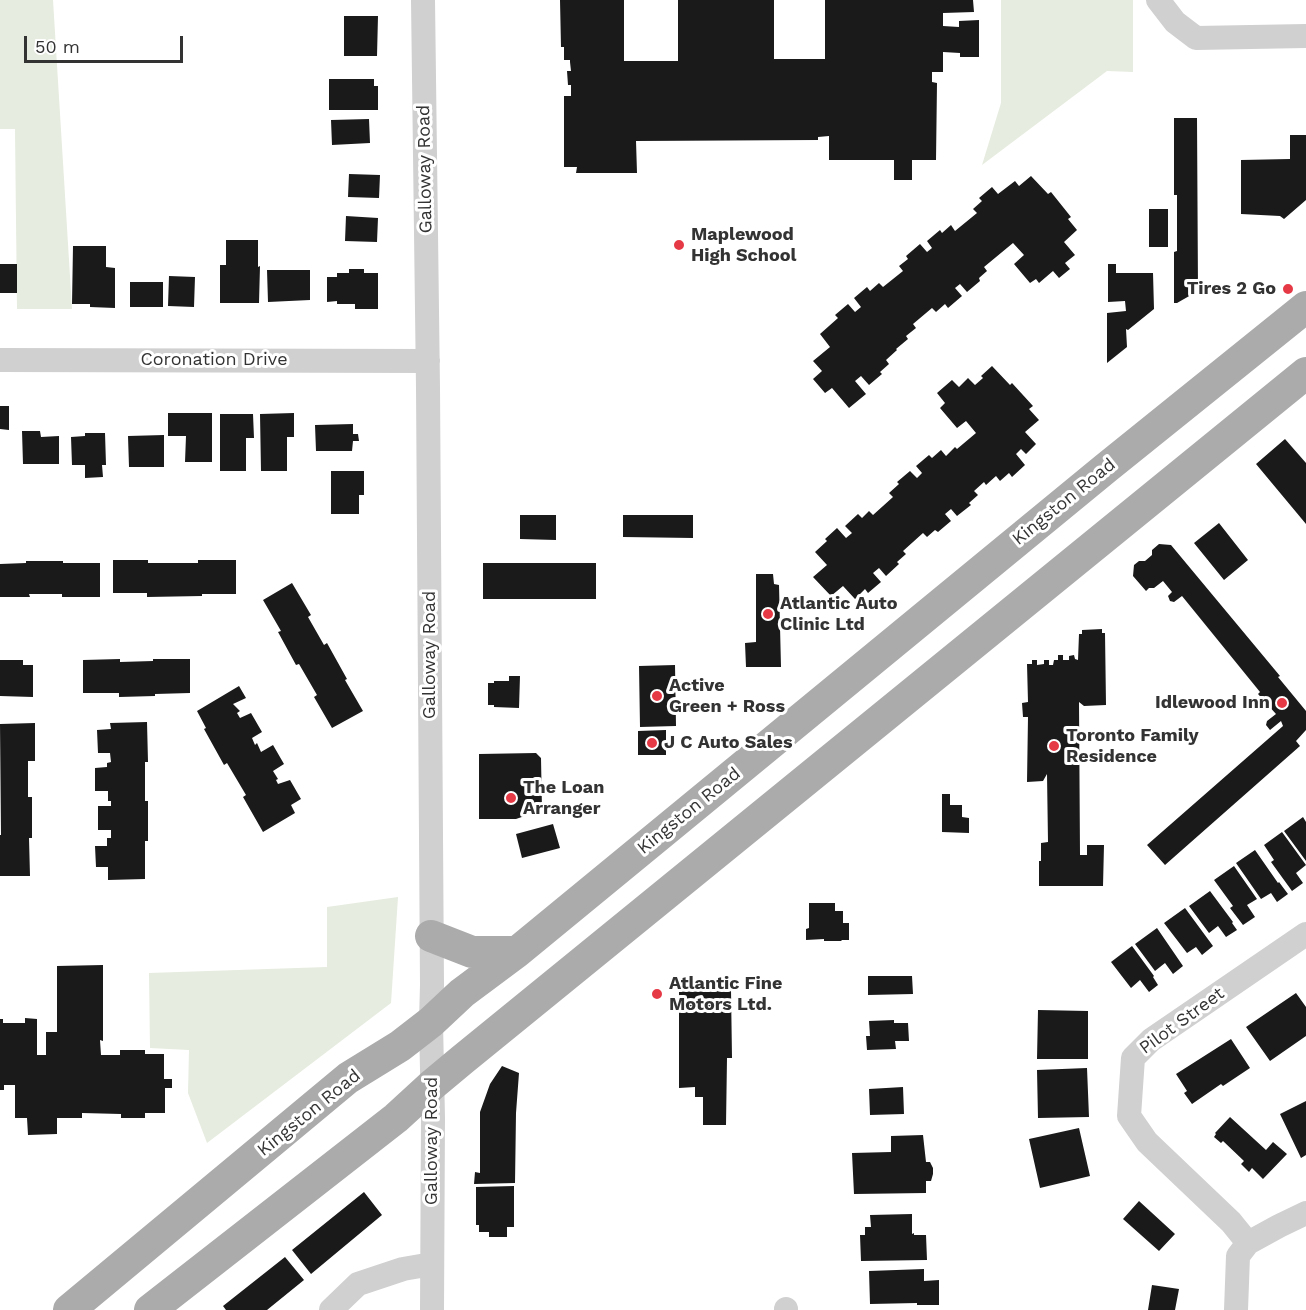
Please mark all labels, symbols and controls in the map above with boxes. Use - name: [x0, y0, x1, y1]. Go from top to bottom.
- scale bar: [27, 24, 186, 62]
- text: 50 m: [35, 36, 80, 57]
- street label: Galloway Road: [413, 105, 437, 233]
- place label: Maplewood High School: [691, 224, 796, 266]
- marker: Maplewood High School: [672, 238, 686, 252]
- place label: Tires 2 Go: [1187, 278, 1276, 300]
- marker: Tires 2 Go: [1281, 282, 1295, 296]
- street label: Coronation Drive: [140, 349, 288, 371]
- street label: Kingston Road: [1008, 454, 1120, 550]
- street label: Galloway Road: [419, 591, 441, 719]
- place label: Atlantic Auto Clinic Ltd: [780, 593, 898, 636]
- marker: Atlantic Auto Clinic Ltd: [761, 607, 775, 621]
- place label: Active Green + Ross: [669, 675, 785, 718]
- marker: Active Green + Ross: [650, 689, 664, 703]
- place label: Idlewood Inn: [1155, 692, 1270, 714]
- marker: Idlewood Inn: [1275, 696, 1289, 710]
- place label: Toronto Family Residence: [1066, 725, 1199, 768]
- place label: J C Auto Sales: [664, 732, 793, 754]
- marker: J C Auto Sales: [645, 736, 659, 750]
- marker: Toronto Family Residence: [1047, 739, 1061, 753]
- street label: Kingston Road: [633, 763, 745, 859]
- place label: The Loan Arranger: [523, 777, 604, 820]
- marker: The Loan Arranger: [504, 791, 518, 805]
- place label: Atlantic Fine Motors Ltd.: [669, 973, 782, 1016]
- street label: Pilot Street: [1135, 983, 1229, 1059]
- marker: Atlantic Fine Motors Ltd.: [650, 987, 664, 1001]
- street label: Kingston Road: [253, 1065, 365, 1161]
- street label: Galloway Road: [421, 1077, 443, 1205]

